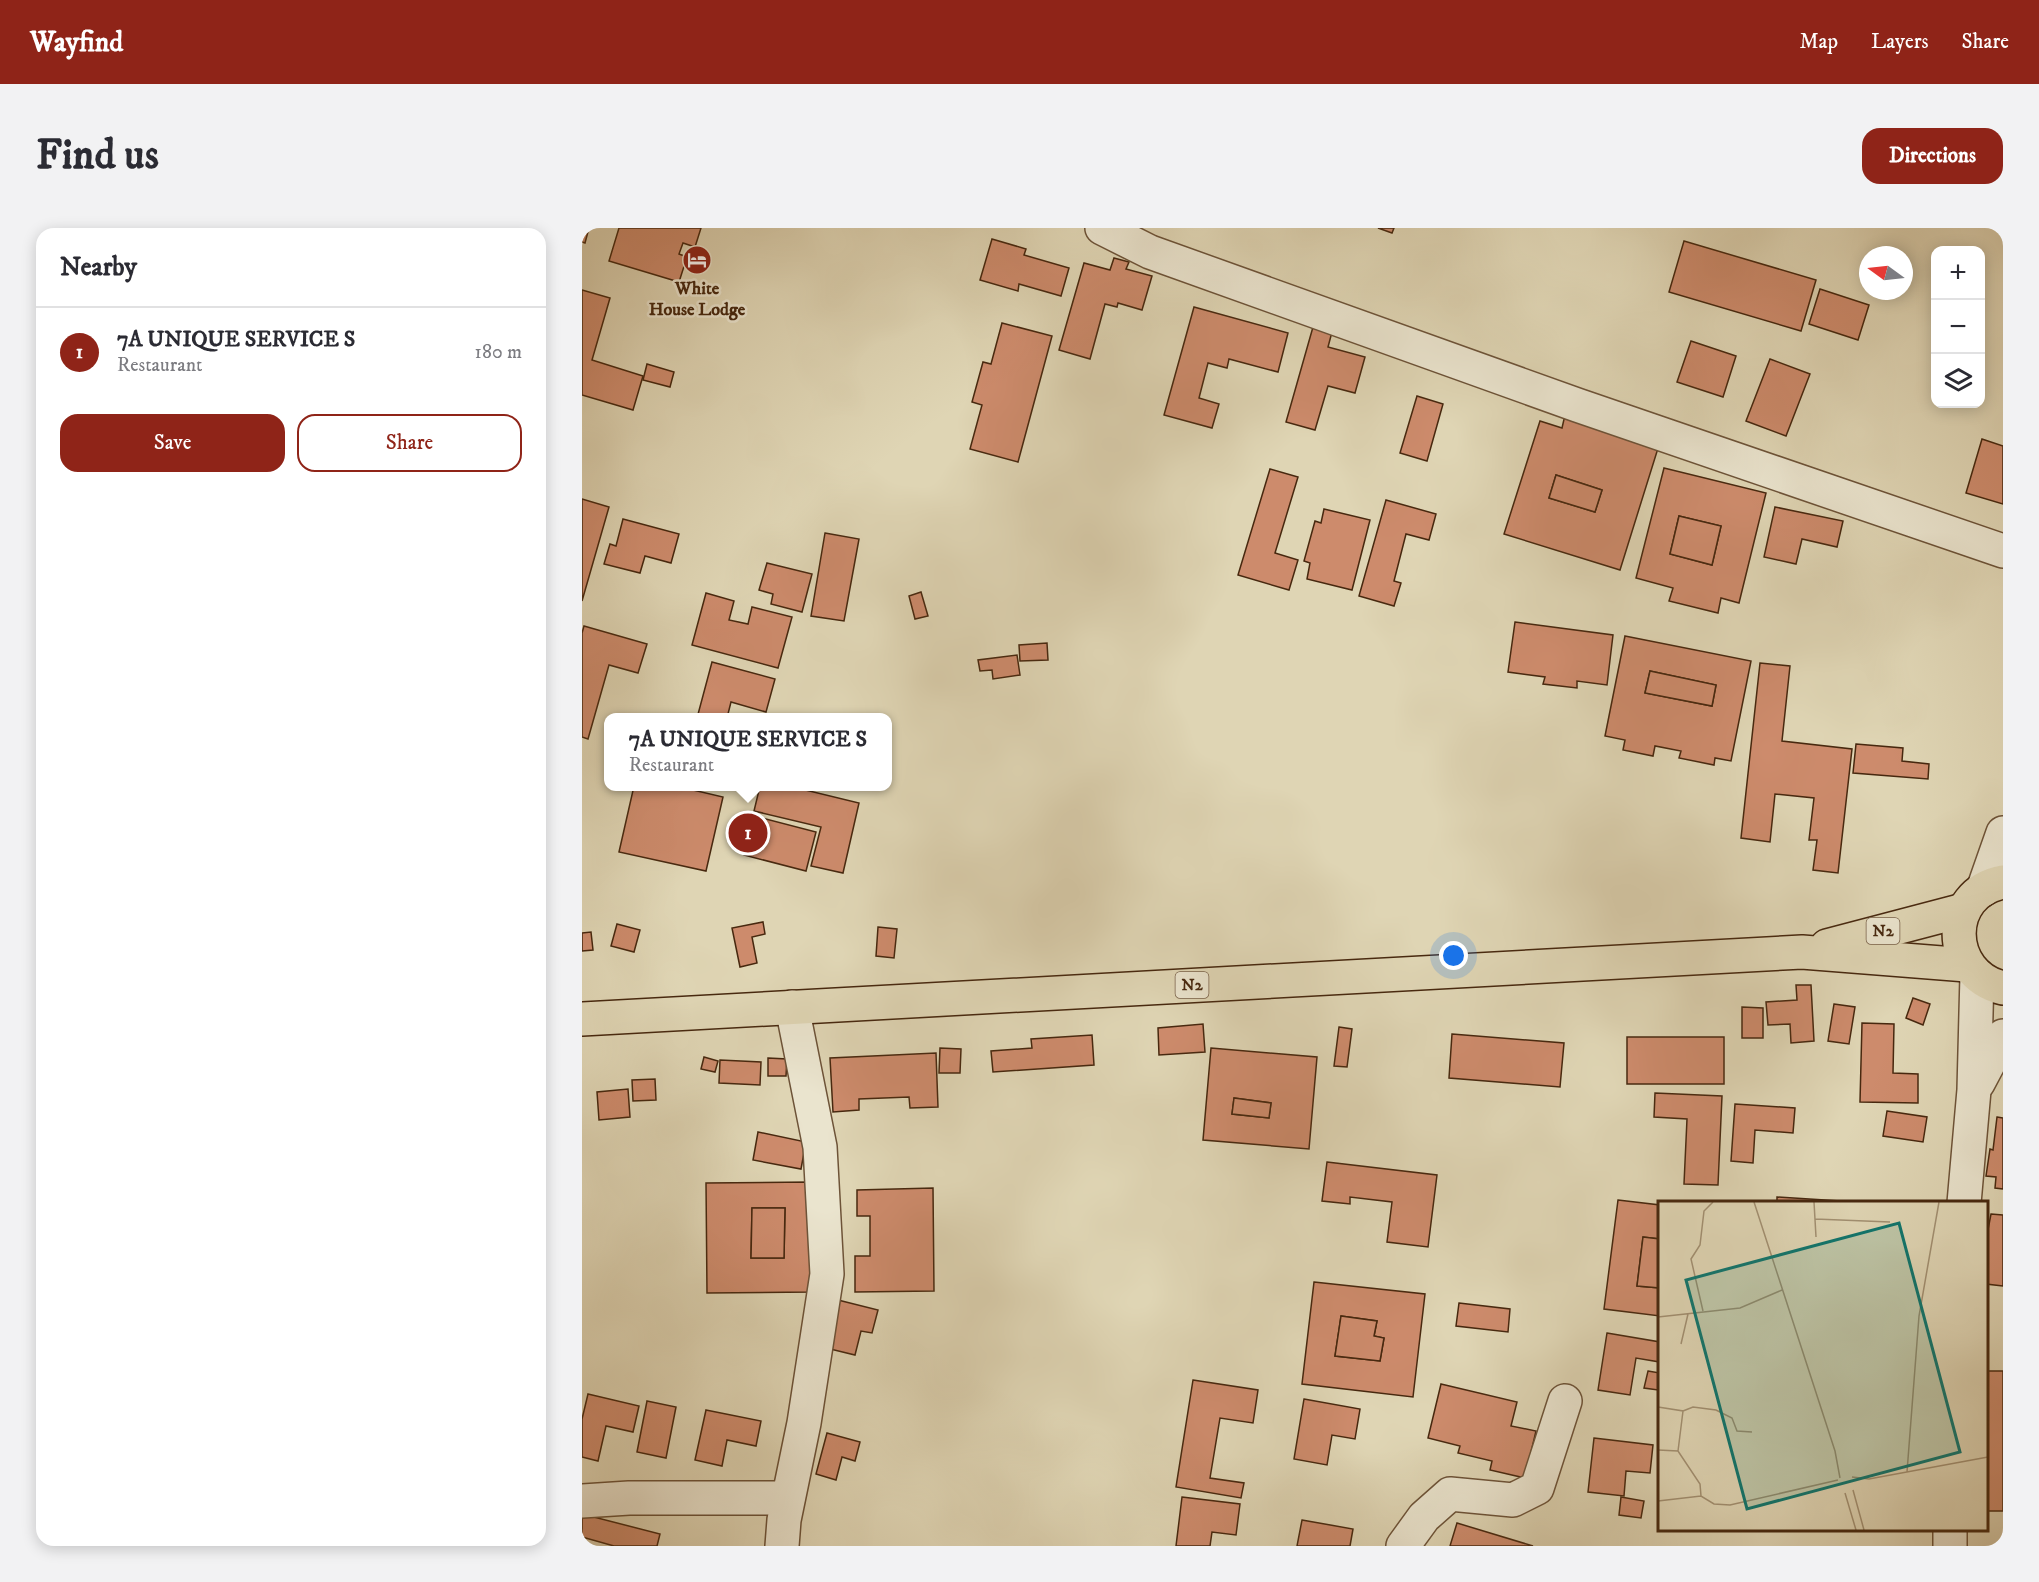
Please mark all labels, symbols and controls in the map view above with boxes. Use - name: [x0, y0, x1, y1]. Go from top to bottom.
- text: Wayfind: [30, 25, 123, 60]
- text: Map: [1799, 29, 1838, 55]
- text: Layers: [1871, 29, 1929, 55]
- text: Share: [1962, 29, 2009, 55]
- button: Directions: [1862, 128, 2003, 184]
- text: Find us: [36, 130, 159, 182]
- hotel icon: White House Lodge: [681, 244, 713, 276]
- north arrow: [1859, 246, 1913, 300]
- map controls: [1931, 246, 1985, 408]
- button: +: [1931, 246, 1985, 300]
- text: Nearby: [60, 251, 137, 284]
- place label: White House Lodge: [649, 278, 746, 321]
- button: −: [1931, 300, 1985, 354]
- text: 7A UNIQUE SERVICE S: [117, 326, 355, 353]
- text: 1: [76, 340, 83, 365]
- text: 180 m: [475, 340, 522, 365]
- text: Restaurant: [117, 353, 202, 378]
- button: layers: [1931, 354, 1985, 408]
- button: Save: [60, 414, 285, 472]
- button: Share: [297, 414, 522, 472]
- popup: [604, 713, 892, 791]
- text: 7A UNIQUE SERVICE S: [629, 726, 867, 753]
- text: Restaurant: [629, 753, 714, 778]
- pin: 1: [728, 810, 768, 856]
- road number: N2: [1866, 918, 1900, 944]
- your location: [1439, 941, 1468, 970]
- road number: N2: [1176, 972, 1208, 998]
- inset map: [1658, 1201, 1988, 1531]

